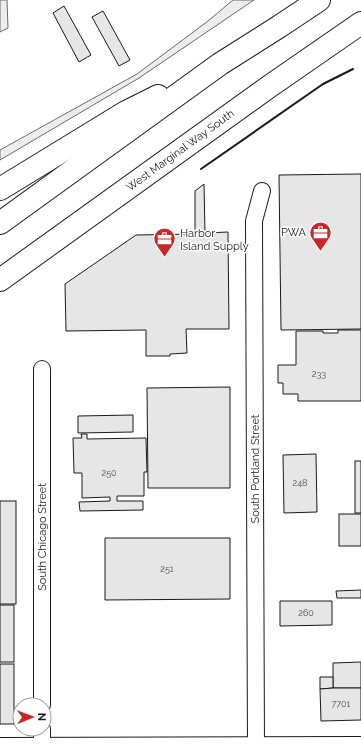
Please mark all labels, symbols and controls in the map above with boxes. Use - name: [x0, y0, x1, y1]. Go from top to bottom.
- street label: West Marginal Way South: [124, 107, 237, 194]
- office icon: PWA: [308, 219, 334, 252]
- office icon: Harbor Island Supply: [152, 226, 178, 259]
- place label: PWA: [281, 226, 307, 239]
- place label: Harbor Island Supply: [180, 227, 249, 253]
- house number: 233: [312, 369, 326, 379]
- street label: South Portland Street: [249, 414, 262, 524]
- house number: 250: [101, 468, 117, 478]
- house number: 248: [293, 478, 307, 488]
- street label: South Chicago Street: [36, 483, 49, 591]
- house number: 251: [160, 564, 174, 574]
- house number: 260: [298, 608, 314, 618]
- north arrow: [12, 697, 52, 737]
- house number: 7701: [332, 699, 351, 709]
- text: N: [35, 713, 48, 721]

